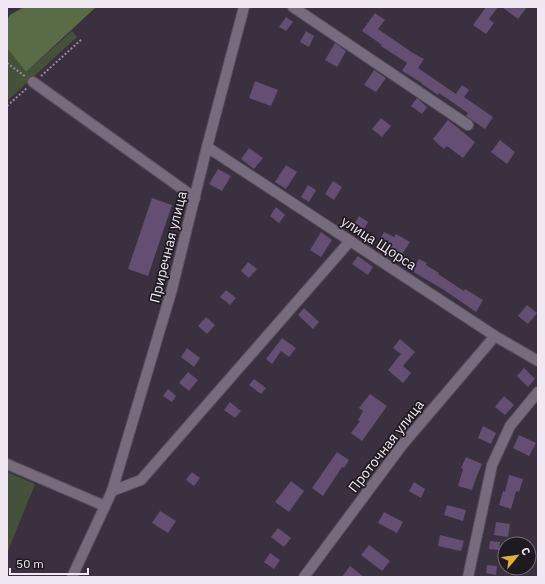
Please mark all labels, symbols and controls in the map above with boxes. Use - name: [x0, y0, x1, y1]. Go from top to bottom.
- street label: Приречная улица: [145, 189, 191, 305]
- street label: улица Щорса: [338, 212, 421, 274]
- street label: Проточная улица: [344, 396, 428, 496]
- north arrow: [497, 536, 537, 576]
- text: С: [518, 545, 534, 558]
- scale bar: [10, 550, 88, 576]
- text: 50 m: [16, 556, 44, 571]

